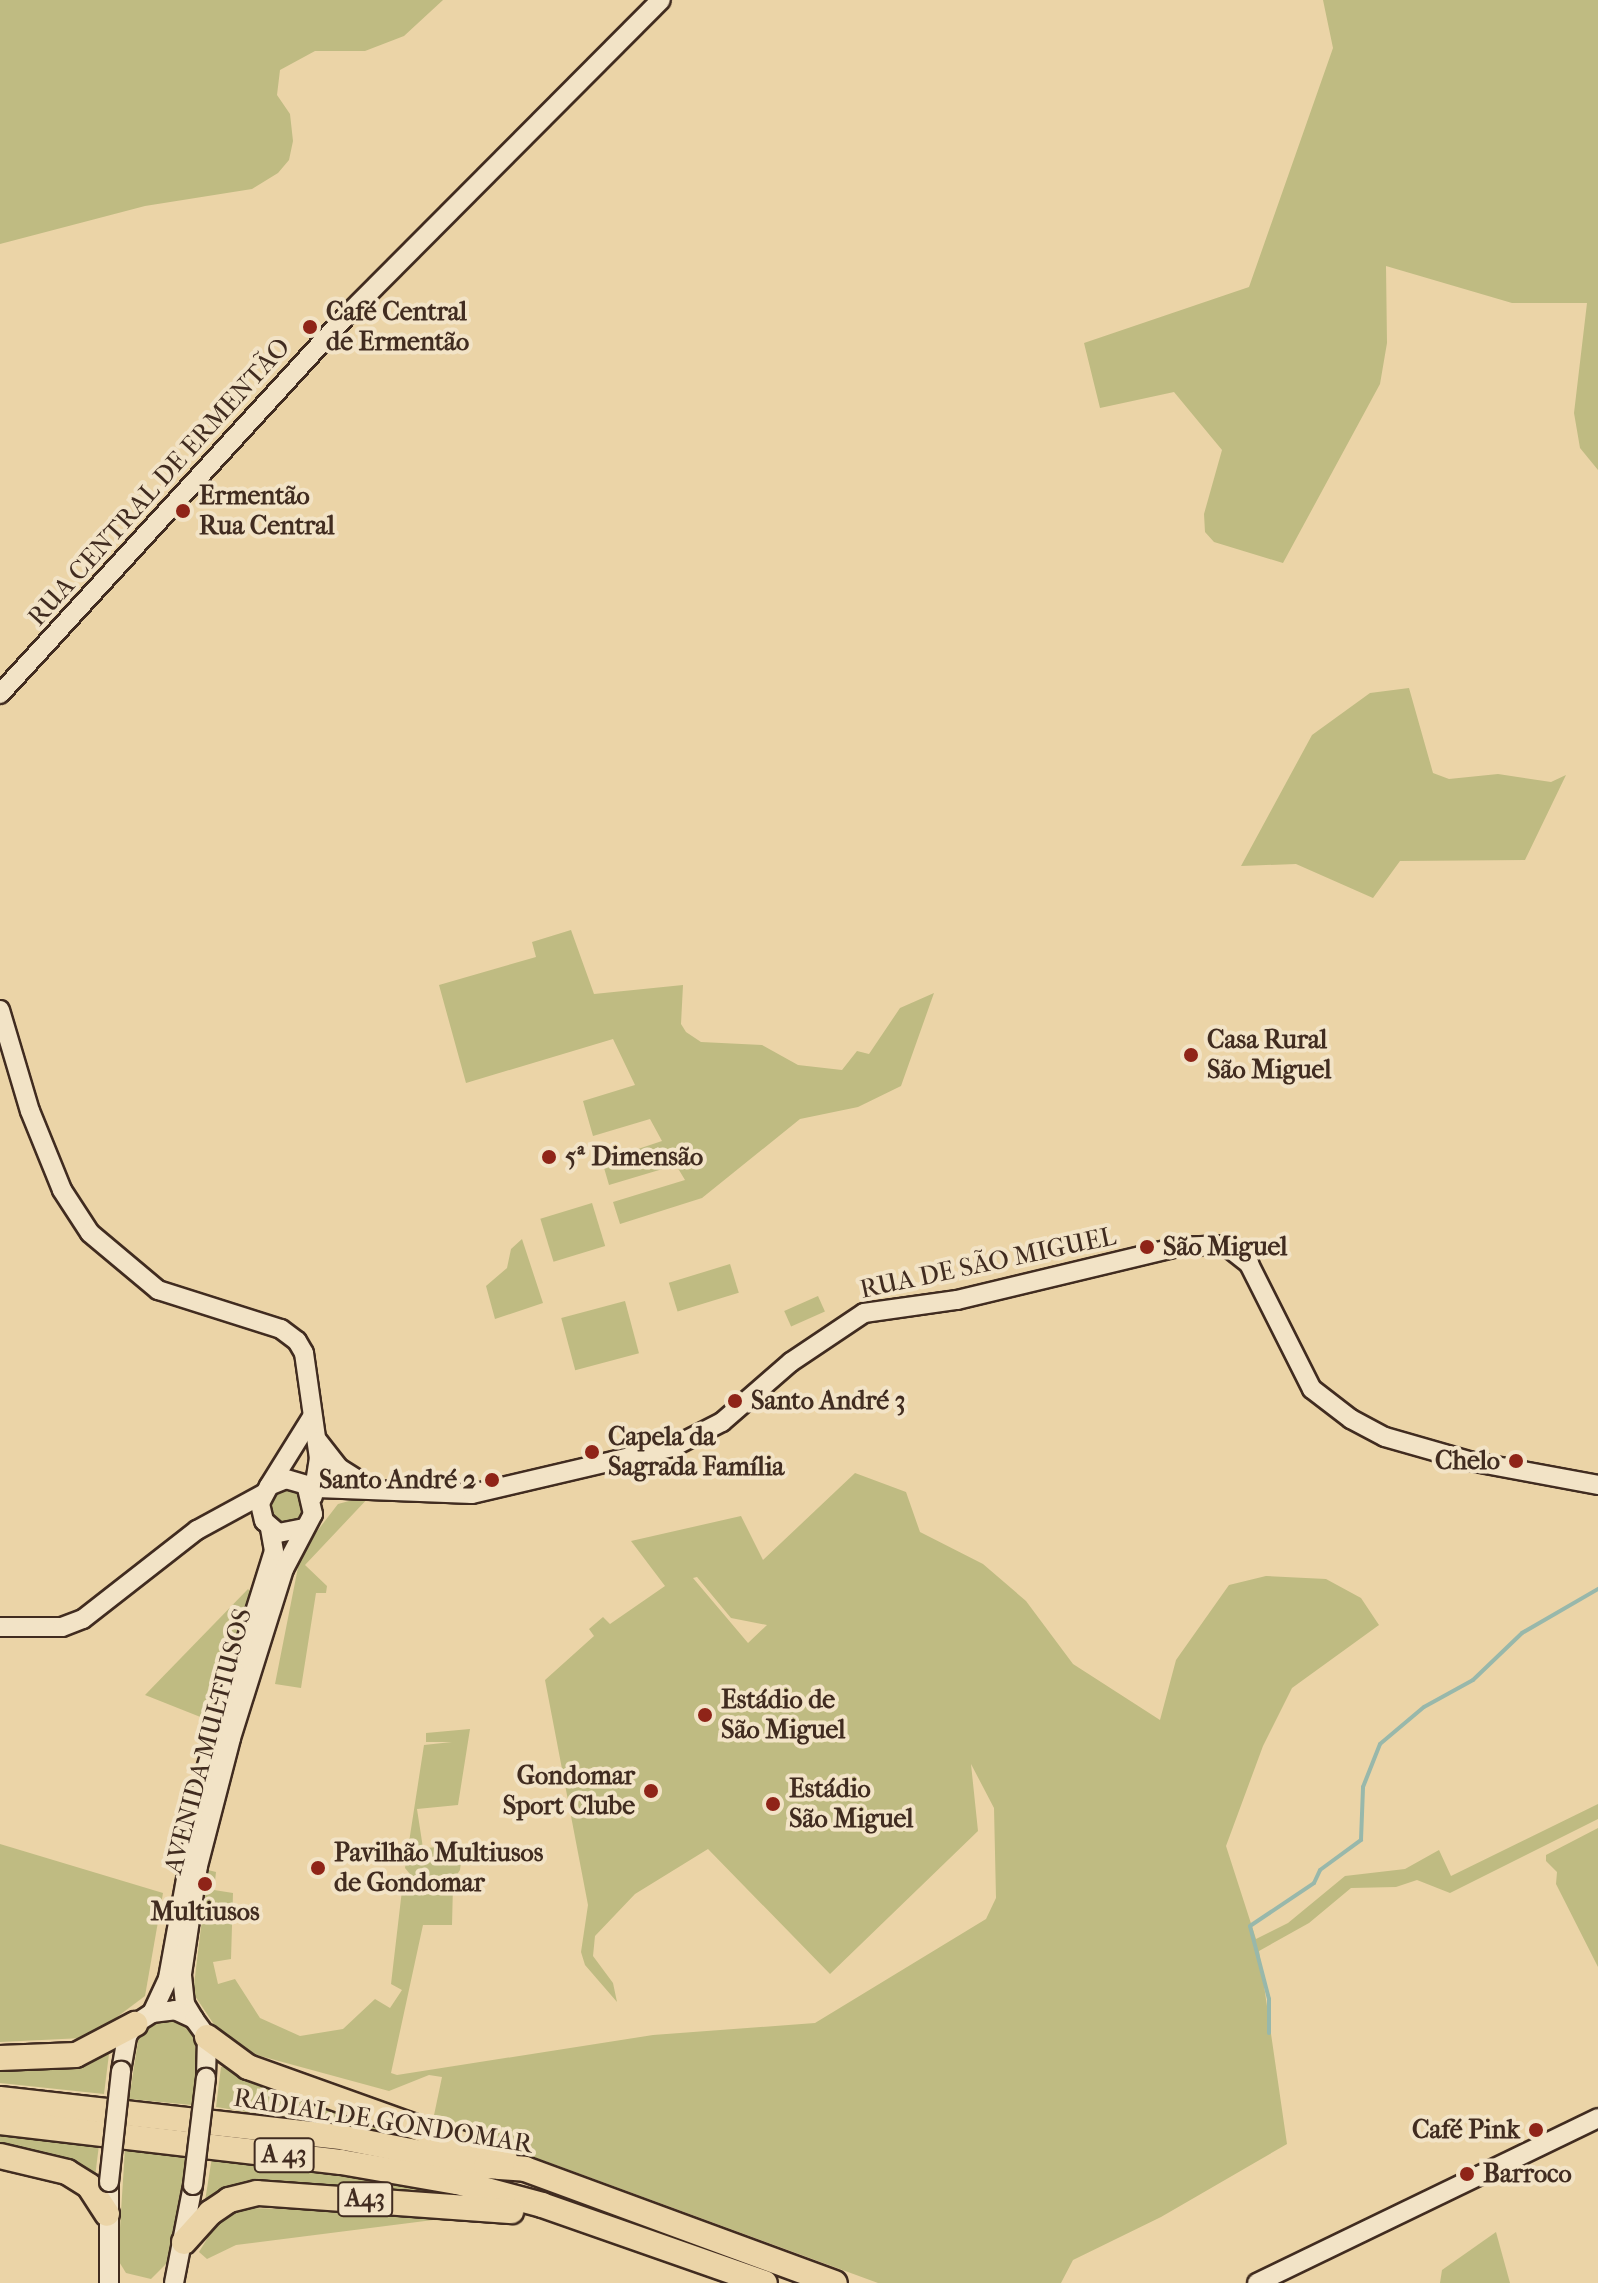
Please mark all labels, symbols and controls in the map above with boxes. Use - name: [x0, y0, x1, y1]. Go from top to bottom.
- place label: Café Central de Ermentão: [326, 296, 469, 358]
- marker: Café Central de Ermentão: [301, 318, 319, 336]
- street label: RUA CENTRAL DE ERMENTÃO: [21, 332, 297, 632]
- place label: Ermentão Rua Central: [199, 480, 335, 542]
- marker: Ermentão Rua Central: [174, 502, 192, 520]
- place label: Casa Rural São Miguel: [1207, 1024, 1331, 1086]
- marker: Casa Rural São Miguel: [1182, 1046, 1200, 1064]
- place label: 5ª Dimensão: [565, 1141, 703, 1173]
- marker: 5ª Dimensão: [540, 1148, 558, 1166]
- street label: RUA DE SÃO MIGUEL: [857, 1221, 1119, 1305]
- place label: São Miguel: [1163, 1231, 1287, 1263]
- marker: São Miguel: [1138, 1238, 1156, 1256]
- place label: Santo André 3: [751, 1385, 905, 1417]
- marker: Santo André 3: [726, 1392, 744, 1410]
- place label: Capela da Sagrada Família: [608, 1421, 784, 1482]
- marker: Capela da Sagrada Família: [583, 1443, 601, 1461]
- place label: Chelo: [1435, 1445, 1500, 1477]
- marker: Chelo: [1507, 1452, 1525, 1470]
- place label: Santo André 2: [319, 1464, 476, 1496]
- marker: Santo André 2: [483, 1471, 501, 1489]
- street label: AVENIDA MULTIUSOS: [158, 1605, 258, 1877]
- place label: Estádio de São Miguel: [721, 1684, 845, 1746]
- marker: Estádio de São Miguel: [696, 1706, 714, 1724]
- place label: Gondomar Sport Clube: [503, 1760, 635, 1822]
- place label: Estádio São Miguel: [789, 1773, 913, 1834]
- marker: Gondomar Sport Clube: [642, 1782, 660, 1800]
- marker: Estádio São Miguel: [764, 1795, 782, 1813]
- place label: Pavilhão Multiusos de Gondomar: [334, 1837, 543, 1898]
- marker: Pavilhão Multiusos de Gondomar: [309, 1859, 327, 1877]
- marker: Multiusos: [196, 1875, 214, 1893]
- place label: Multiusos: [150, 1896, 260, 1928]
- street label: RADIAL DE GONDOMAR: [231, 2082, 535, 2160]
- place label: Café Pink: [1412, 2114, 1520, 2146]
- marker: Café Pink: [1527, 2121, 1545, 2139]
- road number: A 43: [252, 2135, 316, 2175]
- place label: Barroco: [1483, 2158, 1572, 2190]
- marker: Barroco: [1458, 2165, 1476, 2183]
- road number: A43: [337, 2179, 393, 2219]

